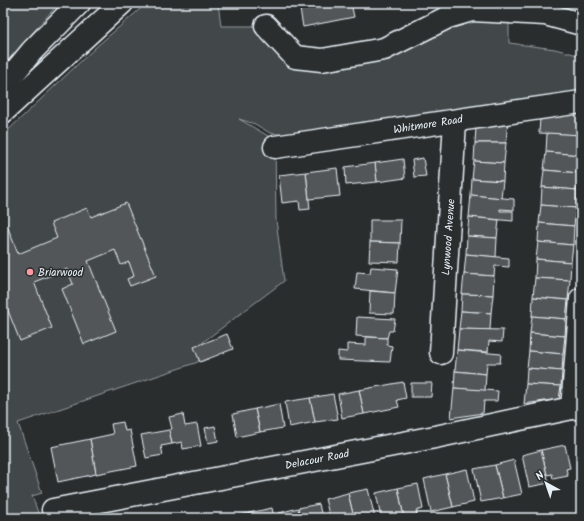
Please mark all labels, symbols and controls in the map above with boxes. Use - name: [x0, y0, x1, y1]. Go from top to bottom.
- street label: Whitmore Road: [392, 111, 465, 139]
- street label: Lynwood Avenue: [437, 198, 461, 276]
- place label: Briarwood: [38, 264, 83, 282]
- marker: Briarwood: [25, 267, 35, 277]
- street label: Delacour Road: [283, 445, 351, 475]
- north arrow: [526, 463, 566, 503]
- text: N: [532, 467, 549, 485]

